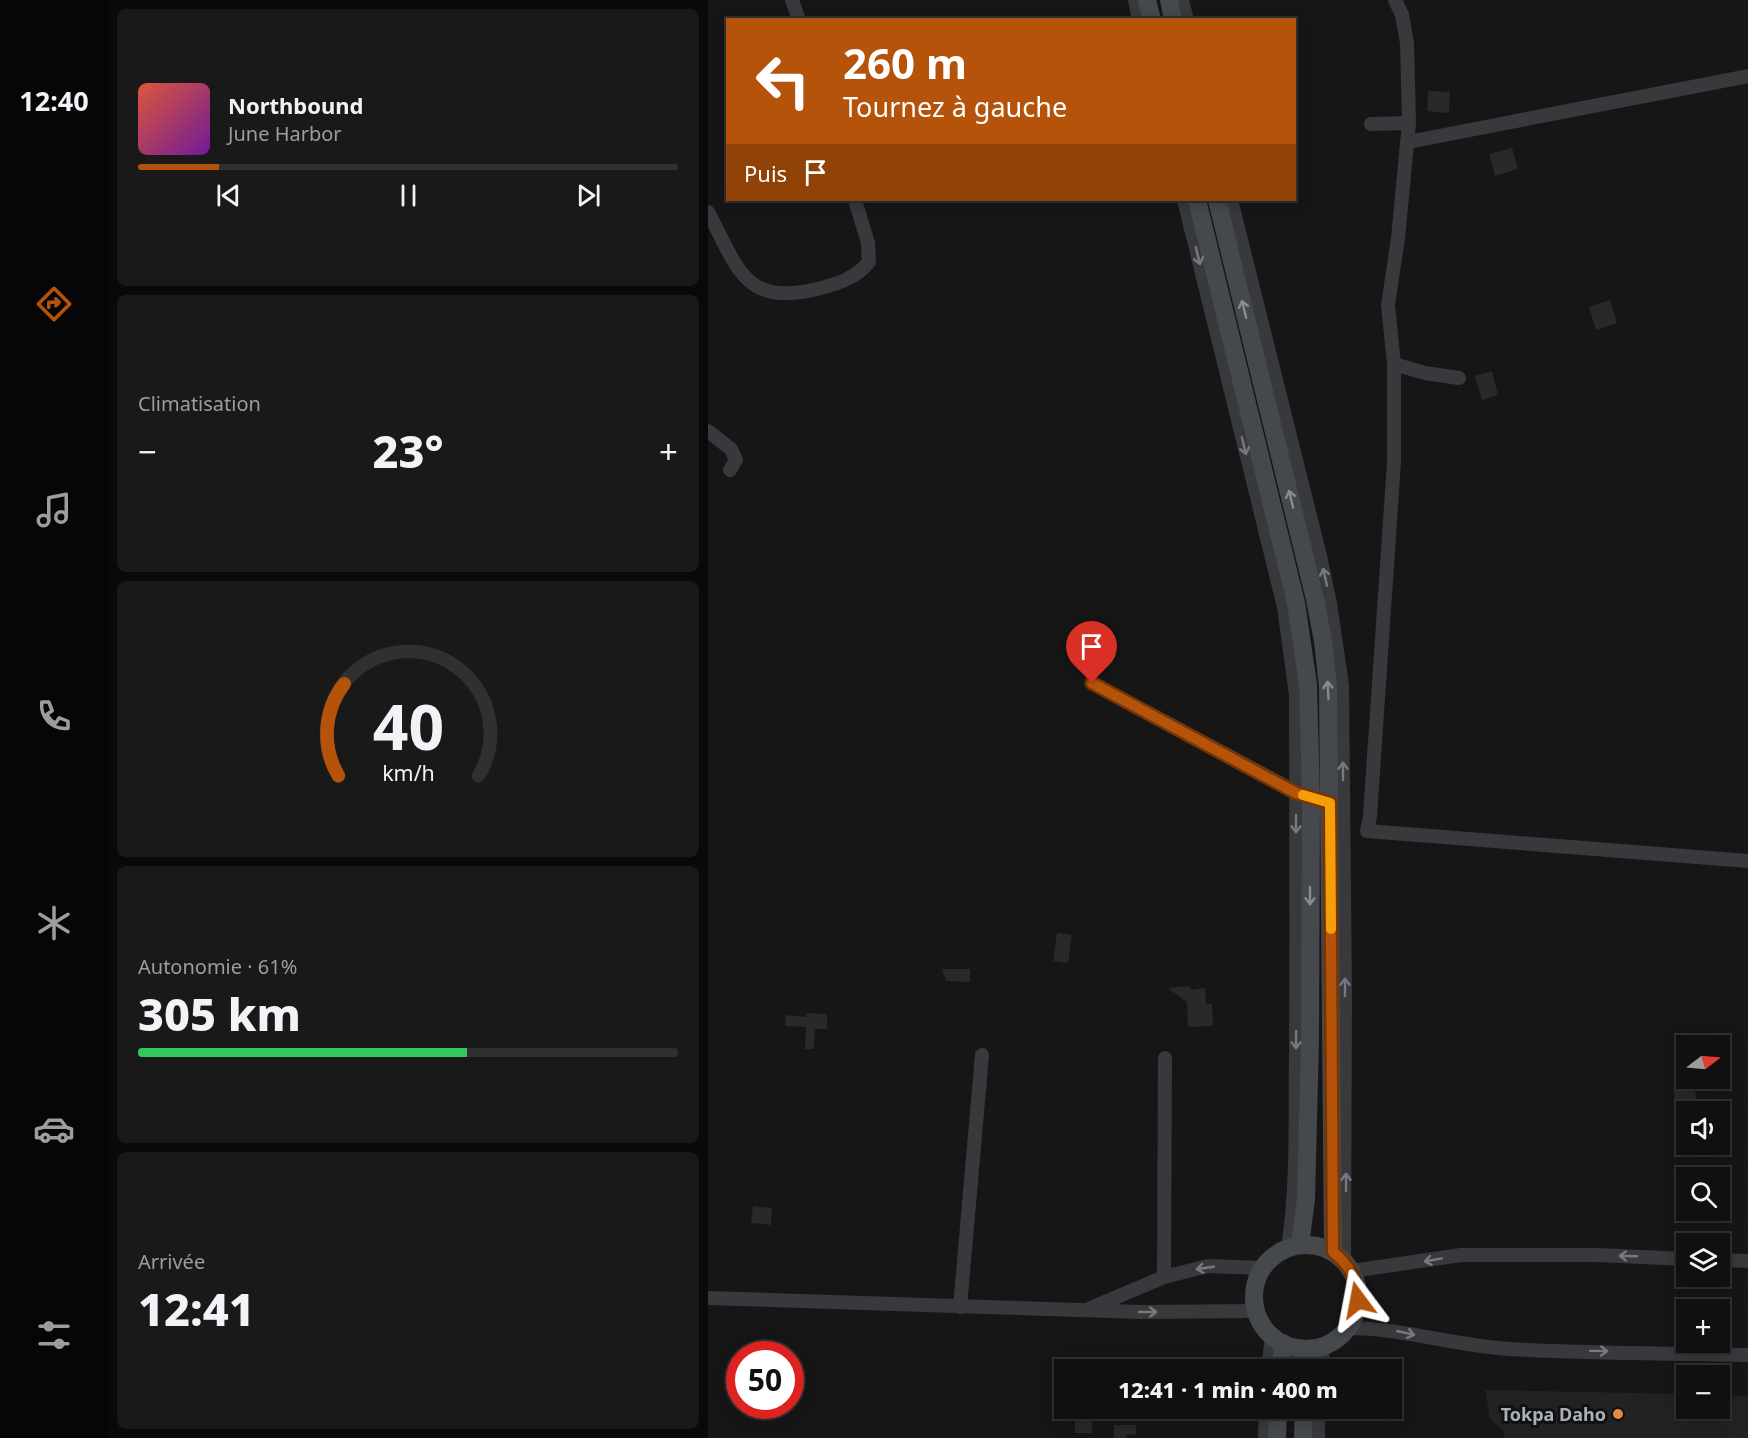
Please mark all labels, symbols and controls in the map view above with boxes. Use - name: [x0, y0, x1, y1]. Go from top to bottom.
- text: 260 m: [843, 34, 967, 91]
- icon: left: [744, 42, 822, 120]
- text: 12:40: [19, 82, 89, 119]
- text: Tournez à gauche: [843, 88, 1067, 125]
- text: Northbound: [228, 90, 363, 120]
- text: June Harbor: [228, 120, 342, 147]
- icon: arrive: [799, 156, 832, 189]
- text: Puis: [744, 158, 787, 188]
- icon: previous: [212, 179, 245, 212]
- icon: pause: [392, 179, 425, 212]
- icon: next: [572, 179, 605, 212]
- one-way arrow: [1193, 247, 1205, 266]
- icon: directions: [33, 283, 75, 325]
- one-way arrow: [1238, 300, 1250, 319]
- text: Climatisation: [138, 390, 261, 417]
- text: 23°: [372, 420, 444, 481]
- text: −: [138, 429, 157, 474]
- text: +: [659, 429, 678, 474]
- one-way arrow: [1238, 436, 1250, 455]
- icon: music: [33, 489, 75, 531]
- one-way arrow: [1284, 490, 1296, 509]
- one-way arrow: [1318, 568, 1330, 587]
- pin: [1066, 621, 1117, 683]
- icon: arrive: [1075, 630, 1108, 663]
- one-way arrow: [1322, 680, 1333, 700]
- text: 40: [372, 683, 444, 768]
- icon: phone: [33, 695, 75, 737]
- text: km/h: [382, 758, 434, 787]
- one-way arrow: [1338, 761, 1349, 781]
- one-way arrow: [1290, 814, 1302, 834]
- one-way arrow: [1304, 885, 1316, 905]
- icon: climate: [33, 902, 75, 944]
- text: Autonomie · 61%: [138, 953, 297, 980]
- one-way arrow: [1339, 977, 1351, 997]
- text: 305 km: [138, 983, 301, 1044]
- one-way arrow: [1290, 1030, 1302, 1050]
- north arrow: [1676, 1035, 1730, 1089]
- map controls: [1676, 1035, 1730, 1419]
- button: sound: [1676, 1101, 1730, 1155]
- icon: car: [33, 1108, 75, 1150]
- button: search: [1676, 1167, 1730, 1221]
- one-way arrow: [1340, 1172, 1352, 1192]
- button: layers: [1676, 1233, 1730, 1287]
- text: Arrivée: [138, 1248, 205, 1275]
- one-way arrow: [1618, 1251, 1638, 1262]
- one-way arrow: [1424, 1254, 1443, 1265]
- one-way arrow: [1196, 1262, 1215, 1273]
- position arrow: [1326, 1268, 1390, 1332]
- text: 12:41: [138, 1278, 255, 1339]
- button: +: [1676, 1299, 1730, 1353]
- one-way arrow: [1137, 1306, 1157, 1318]
- icon: filters: [33, 1314, 75, 1356]
- one-way arrow: [1396, 1328, 1415, 1340]
- speed limit sign: 50: [726, 1341, 804, 1419]
- one-way arrow: [1589, 1345, 1609, 1357]
- button: −: [1676, 1365, 1730, 1419]
- text: 12:41 · 1 min · 400 m: [1118, 1374, 1338, 1404]
- place label: Tokpa Daho: [1501, 1402, 1606, 1426]
- marker: Tokpa Daho: [1611, 1407, 1625, 1421]

